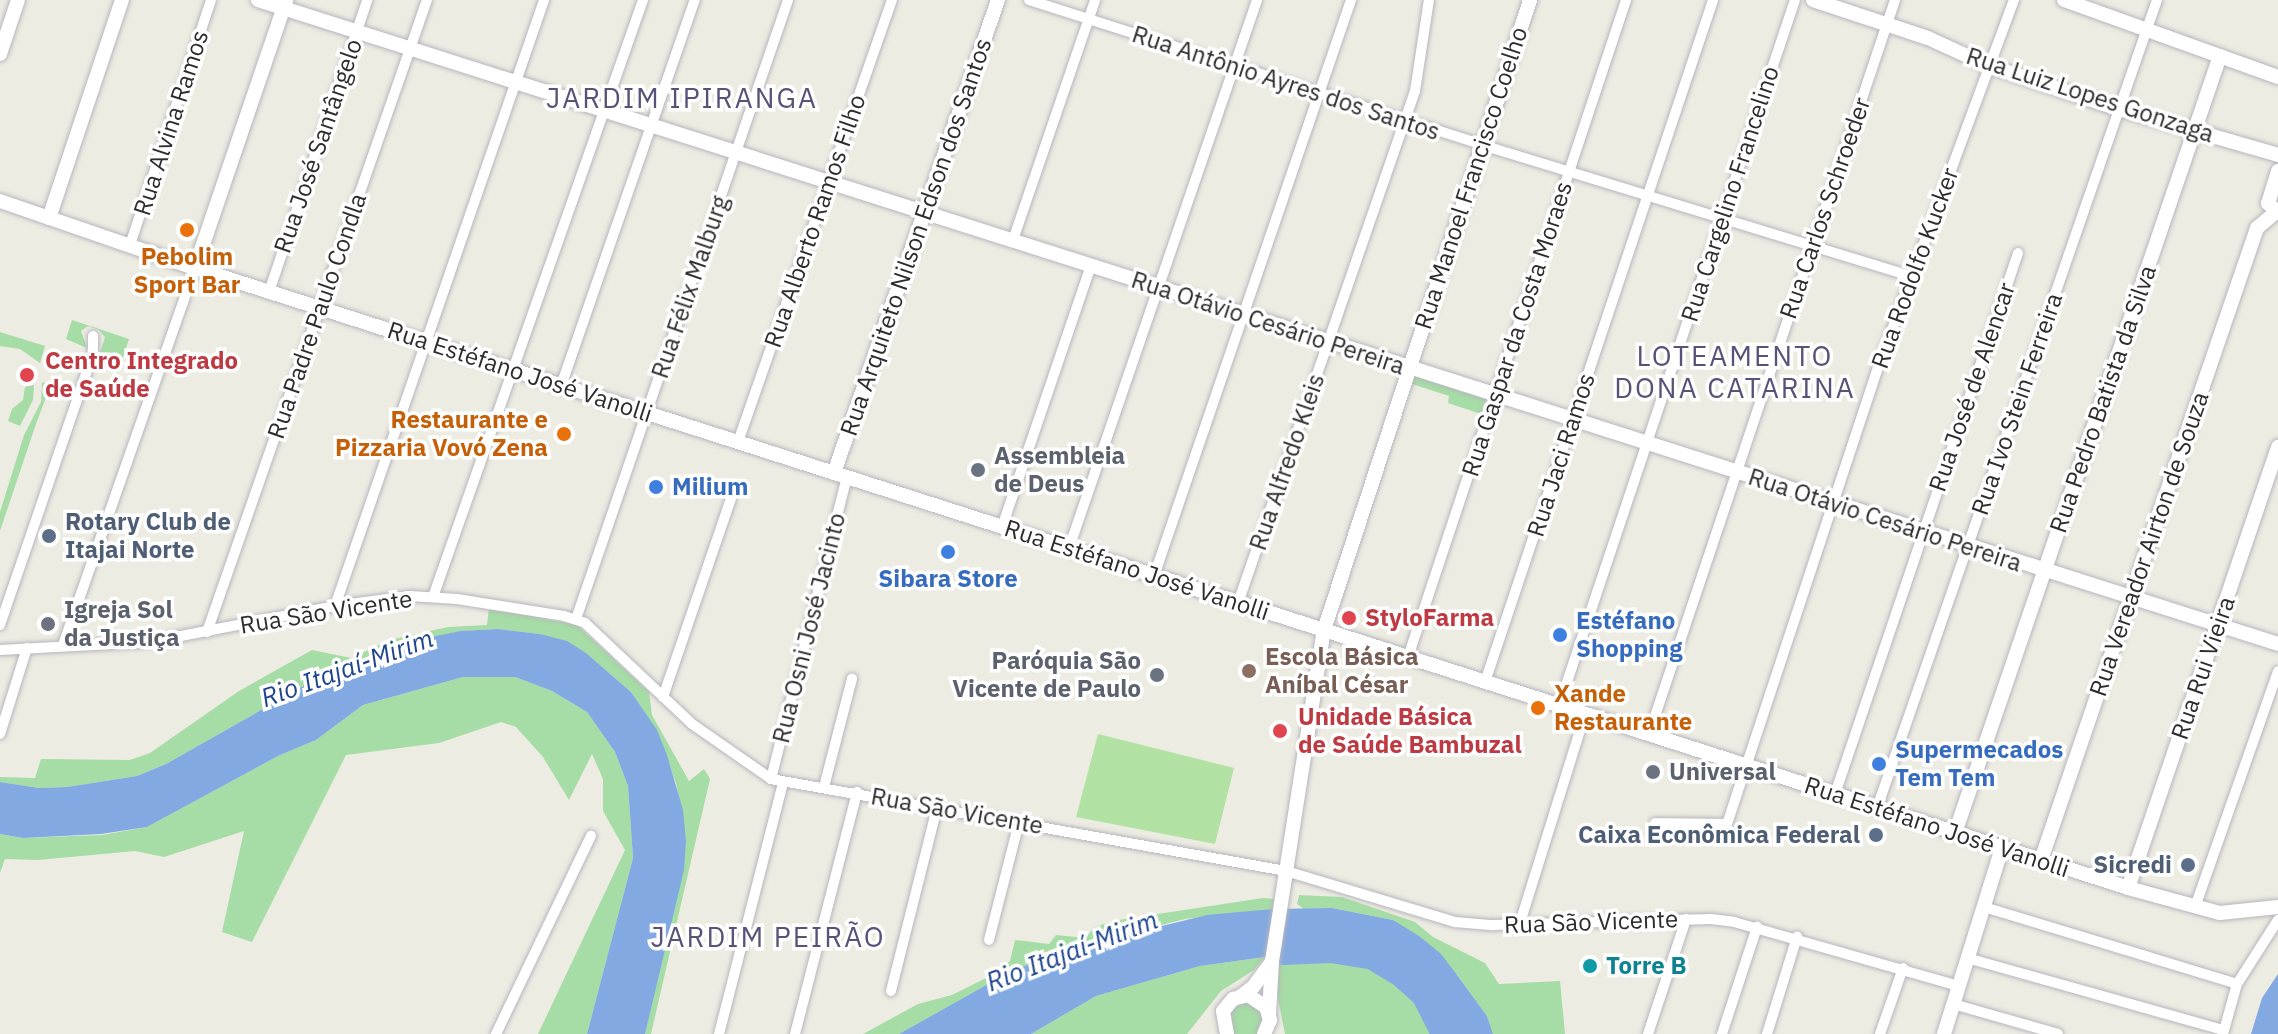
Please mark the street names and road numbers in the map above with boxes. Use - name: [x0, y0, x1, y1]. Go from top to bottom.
- street label: Rua Antônio Ayres dos Santos: [1129, 20, 1443, 146]
- street label: Rua Manoel Francisco Coelho: [1408, 23, 1534, 333]
- street label: Rua Alvina Ramos: [127, 27, 215, 219]
- street label: Rua Arquiteto Nilson Edson dos Santos: [834, 34, 998, 440]
- street label: Rua José Santângelo: [268, 35, 368, 257]
- street label: Rua Luiz Lopes Gonzaga: [1963, 41, 2217, 149]
- street label: Rua Cargelino Francelino: [1675, 62, 1785, 326]
- street label: Rua Alberto Ramos Filho: [758, 91, 872, 351]
- street label: Rua Carlos Schroeder: [1774, 94, 1876, 322]
- street label: Rua Rodolfo Kucker: [1865, 164, 1965, 372]
- street label: Rua Gaspar da Costa Moraes: [1456, 178, 1578, 480]
- street label: Rua Padre Paulo Condla: [261, 189, 373, 443]
- street label: Rua Félix Malburg: [645, 192, 735, 382]
- street label: Rua Pedro Batista da Silva: [2044, 262, 2162, 536]
- street label: Rua Otávio Cesário Pereira: [1128, 265, 1408, 381]
- street label: Rua José de Alencar: [1923, 279, 2021, 495]
- street label: Rua Ivo Stein Ferreira: [1966, 289, 2068, 519]
- street label: Rua Estéfano José Vanolli: [384, 316, 656, 428]
- street label: Rua Alfredo Kleis: [1243, 370, 1331, 554]
- street label: Rua Jaci Ramos: [1521, 370, 1601, 540]
- street label: Rua Vereador Airton de Souza: [2083, 388, 2215, 700]
- street label: Rua Otávio Cesário Pereira: [1745, 462, 2025, 578]
- street label: Rua Osni José Jacinto: [766, 510, 852, 746]
- street label: Rua Estéfano José Vanolli: [1001, 514, 1273, 626]
- street label: Rua São Vicente: [238, 584, 414, 640]
- street label: Rua Rui Vieira: [2165, 593, 2241, 743]
- street label: Rua Estéfano José Vanolli: [1801, 771, 2073, 883]
- street label: Rua São Vicente: [869, 782, 1045, 840]
- street label: Rua São Vicente: [1503, 905, 1679, 939]

